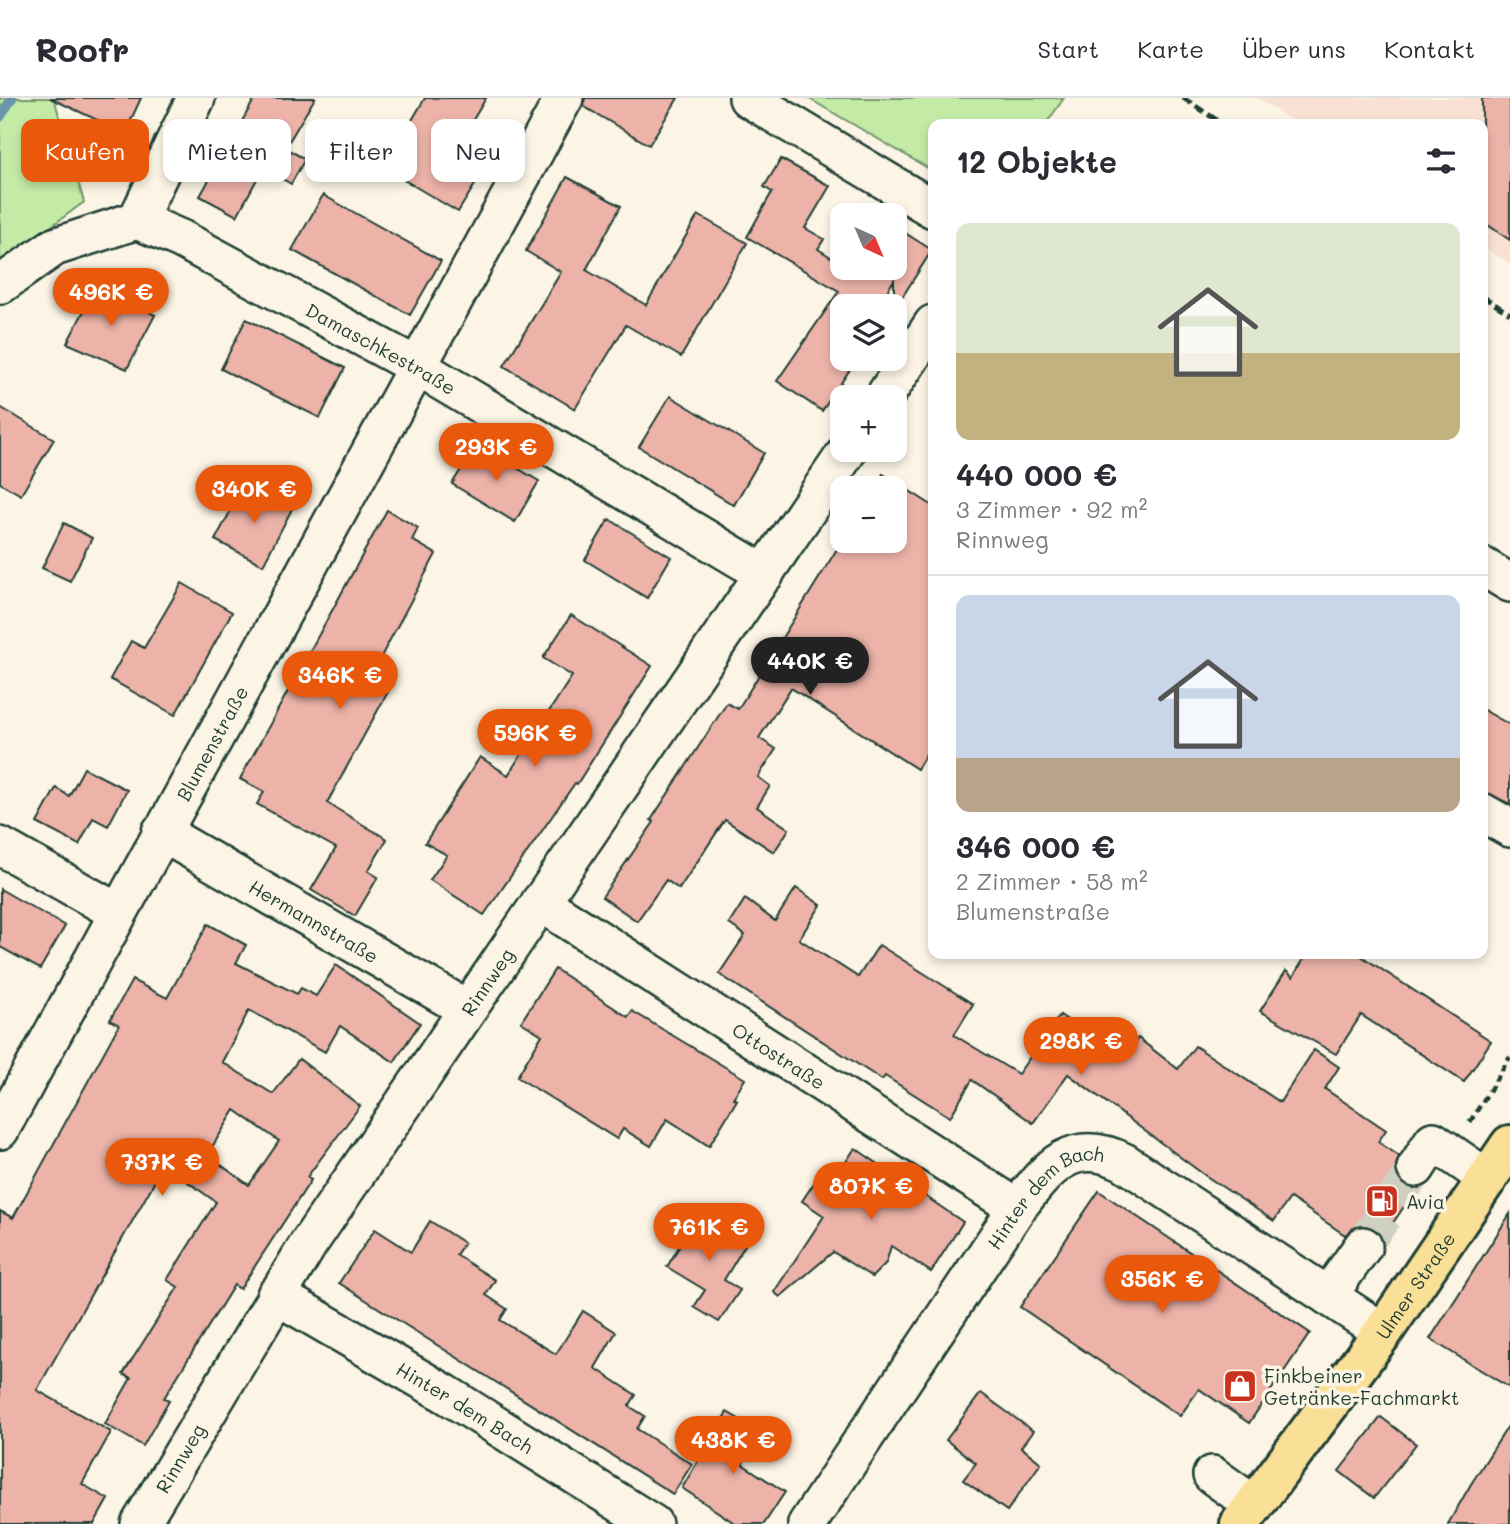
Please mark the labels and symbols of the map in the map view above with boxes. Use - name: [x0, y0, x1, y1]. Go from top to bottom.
- north arrow: [830, 203, 906, 280]
- pin: 496K €: [54, 268, 168, 328]
- street label: Damaschkestraße: [302, 297, 461, 400]
- pin: 293K €: [439, 424, 553, 483]
- pin: 340K €: [197, 466, 311, 525]
- pin: 440K €: [753, 638, 867, 697]
- pin: 346K €: [283, 652, 397, 711]
- street label: Blumenstraße: [170, 681, 253, 805]
- pin: 596K €: [478, 710, 592, 769]
- street label: Hermannstraße: [245, 873, 384, 968]
- street label: Rinnweg: [455, 943, 519, 1020]
- street label: Ottostraße: [728, 1016, 830, 1094]
- pin: 298K €: [1024, 1018, 1138, 1077]
- pin: 737K €: [105, 1138, 219, 1198]
- street label: Hinter dem Bach: [981, 1140, 1106, 1254]
- pin: 807K €: [814, 1162, 928, 1222]
- fuel station icon: Avia: [1363, 1182, 1401, 1220]
- place label: Avia: [1406, 1189, 1445, 1214]
- pin: 761K €: [652, 1204, 766, 1263]
- street label: Ulmer Straße: [1370, 1227, 1460, 1344]
- pin: 356K €: [1105, 1256, 1219, 1315]
- street label: Hinter dem Bach: [392, 1356, 539, 1459]
- place label: Finkbeiner Getränke-Fachmarkt: [1264, 1363, 1459, 1410]
- shop icon: Finkbeiner Getränke-Fachmarkt: [1221, 1367, 1259, 1405]
- pin: 438K €: [676, 1416, 790, 1476]
- street label: Rinnweg: [149, 1419, 210, 1497]

